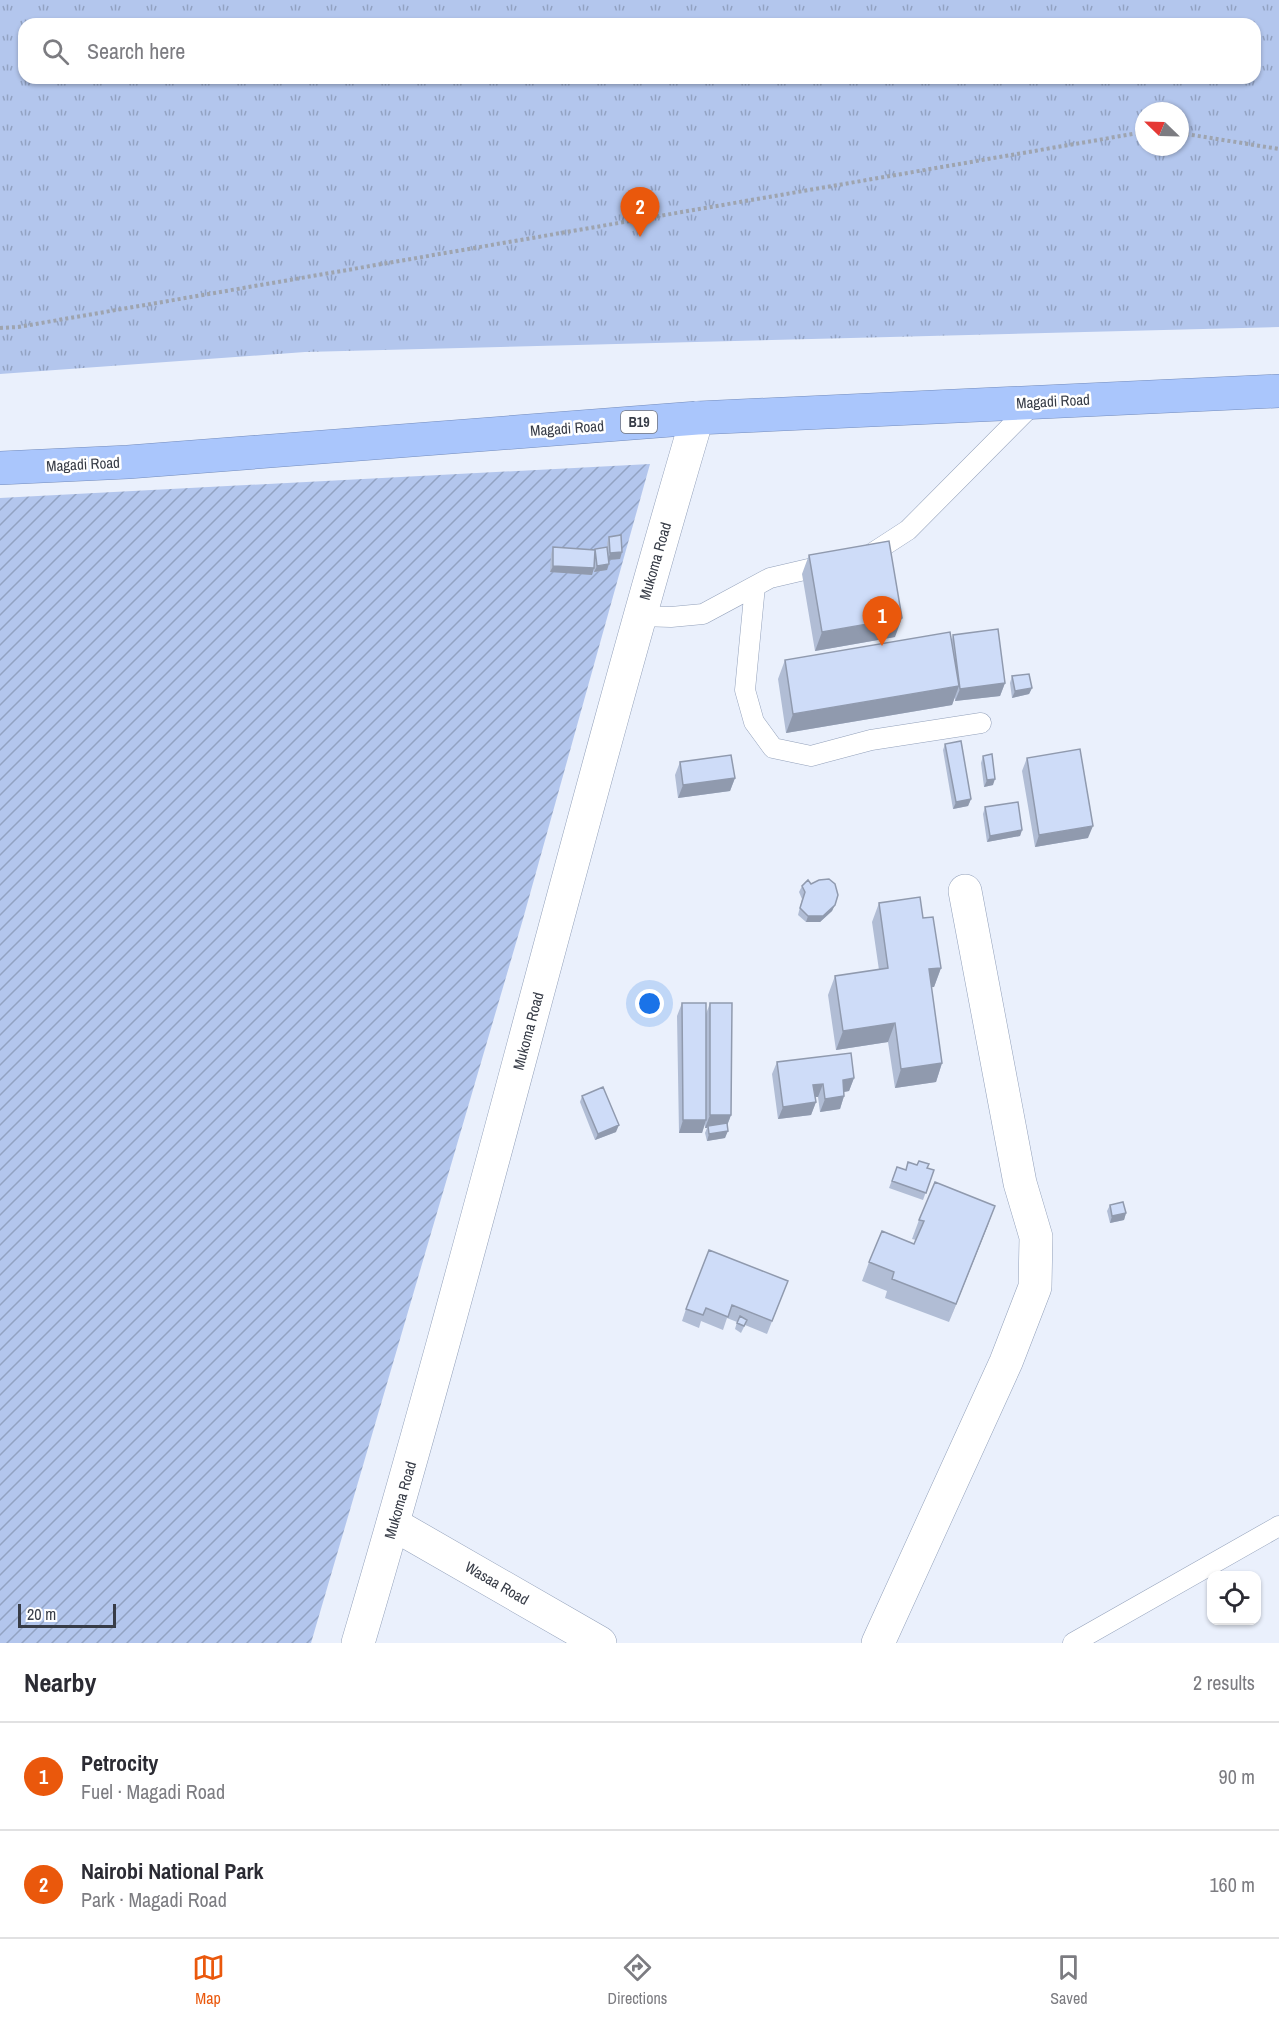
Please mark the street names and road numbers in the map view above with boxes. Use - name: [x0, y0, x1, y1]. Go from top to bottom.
- street label: Magadi Road: [1016, 389, 1090, 413]
- road number: B19: [621, 411, 657, 433]
- street label: Magadi Road: [529, 415, 605, 441]
- street label: Magadi Road: [46, 452, 120, 476]
- street label: Mukoma Road: [634, 520, 676, 602]
- street label: Mukoma Road: [508, 990, 548, 1072]
- street label: Mukoma Road: [379, 1459, 421, 1541]
- street label: Wasaa Road: [461, 1556, 533, 1610]

